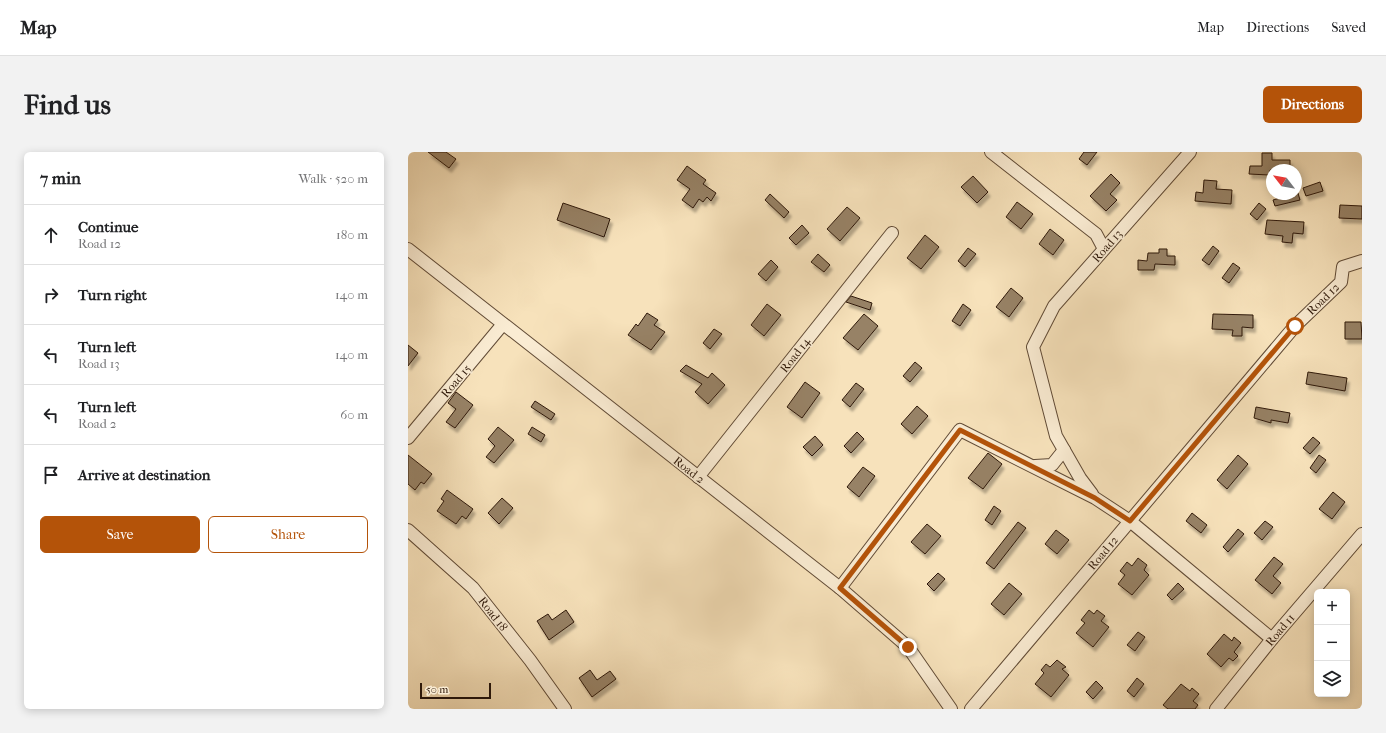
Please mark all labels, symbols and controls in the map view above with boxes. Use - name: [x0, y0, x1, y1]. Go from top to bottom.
- text: Map: [20, 17, 56, 39]
- text: Map: [1197, 19, 1224, 36]
- text: Directions: [1246, 19, 1309, 36]
- text: Saved: [1331, 19, 1366, 36]
- button: Directions: [1263, 86, 1362, 123]
- text: Find us: [24, 88, 111, 121]
- north arrow: [1266, 164, 1302, 200]
- text: 7 min: [40, 168, 81, 188]
- text: Walk · 520 m: [299, 171, 368, 186]
- text: Continue: [78, 218, 138, 236]
- icon: ahead: [40, 224, 62, 246]
- text: 180 m: [336, 227, 368, 242]
- street label: Road 13: [1089, 227, 1125, 265]
- text: Road 12: [78, 236, 121, 251]
- street label: Road 12: [1304, 280, 1342, 318]
- icon: right: [40, 284, 62, 306]
- text: Turn right: [78, 286, 147, 304]
- text: 140 m: [335, 287, 368, 302]
- route start: [1286, 317, 1304, 335]
- street label: Road 14: [777, 334, 814, 375]
- text: Turn left: [78, 338, 136, 356]
- icon: left: [40, 344, 62, 366]
- text: 140 m: [335, 347, 368, 362]
- text: Road 13: [78, 356, 120, 371]
- street label: Road 15: [438, 362, 474, 400]
- text: Turn left: [78, 398, 136, 416]
- icon: left: [40, 404, 62, 426]
- text: 60 m: [340, 407, 368, 422]
- text: Road 2: [78, 416, 116, 431]
- street label: Road 2: [671, 454, 707, 486]
- icon: arrive: [40, 464, 62, 486]
- text: Arrive at destination: [78, 466, 210, 484]
- button: Save: [40, 516, 200, 553]
- button: Share: [208, 516, 368, 553]
- street label: Road 12: [1085, 533, 1121, 573]
- map controls: [1314, 589, 1350, 697]
- button: +: [1314, 589, 1350, 625]
- street label: Road 18: [475, 594, 511, 634]
- street label: Road 11: [1262, 611, 1298, 649]
- button: −: [1314, 625, 1350, 661]
- route end: [899, 638, 917, 656]
- button: layers: [1314, 661, 1350, 697]
- scale bar: [420, 681, 491, 700]
- text: 50 m: [426, 683, 448, 696]

